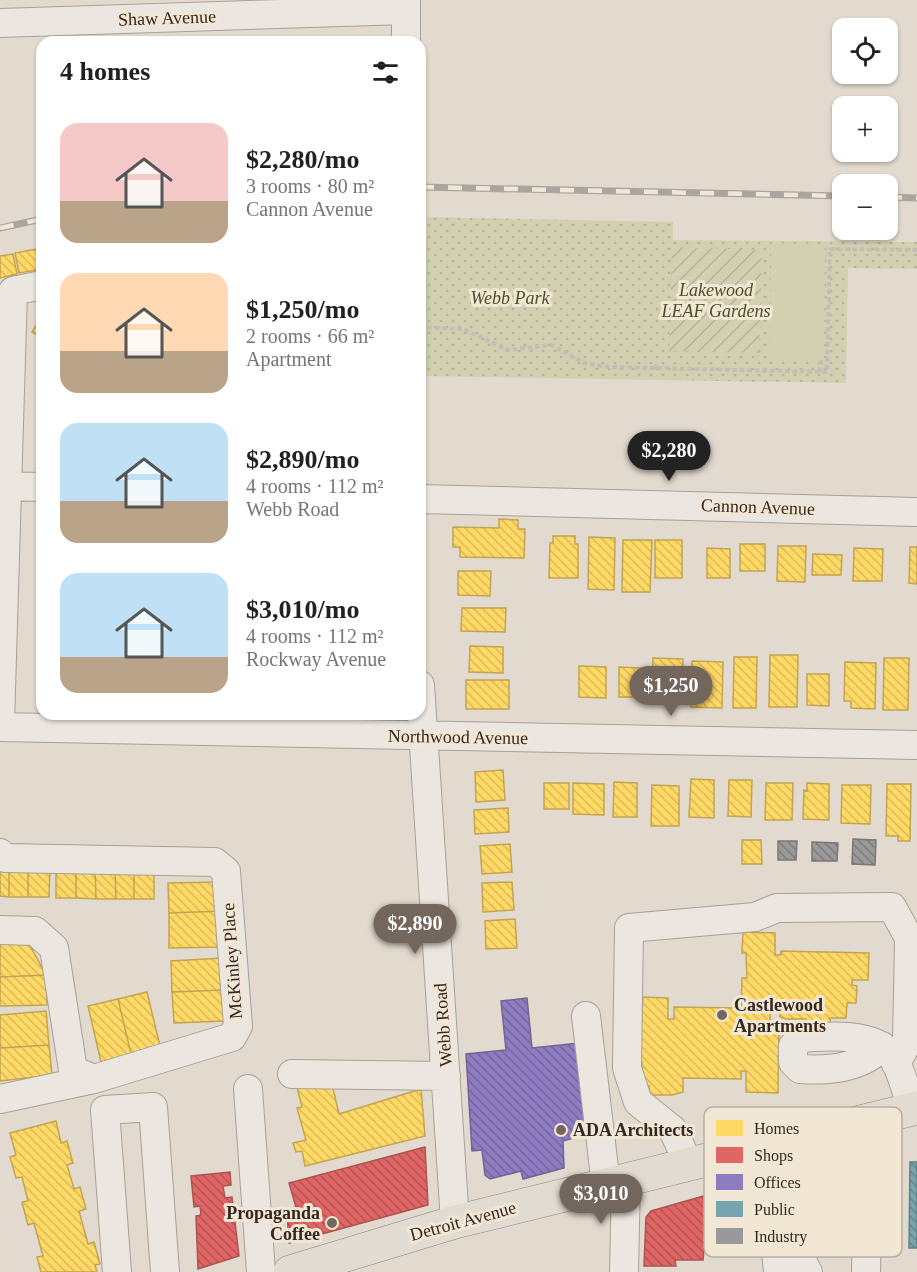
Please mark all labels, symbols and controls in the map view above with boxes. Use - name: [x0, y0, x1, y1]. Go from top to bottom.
- street label: Shaw Avenue: [118, 6, 216, 30]
- map controls: [832, 18, 898, 240]
- button: locate: [832, 18, 898, 84]
- icon: filters: [369, 56, 402, 89]
- text: 4 homes: [60, 57, 150, 86]
- button: +: [832, 96, 898, 162]
- text: $2,280/mo: [246, 145, 359, 174]
- icon: home: [108, 147, 180, 219]
- button: −: [832, 174, 898, 240]
- text: 3 rooms · 80 m²: [246, 175, 374, 197]
- text: Cannon Avenue: [246, 198, 373, 220]
- park label: Lakewood LEAF Gardens: [661, 280, 770, 321]
- park label: Webb Park: [471, 288, 550, 308]
- text: $1,250/mo: [246, 295, 359, 324]
- icon: home: [108, 297, 180, 369]
- text: 2 rooms · 66 m²: [246, 325, 374, 347]
- text: Apartment: [246, 348, 332, 370]
- pin: $2,280: [620, 431, 718, 482]
- text: $2,280: [642, 439, 697, 461]
- text: $2,890/mo: [246, 445, 359, 474]
- icon: home: [108, 447, 180, 519]
- text: 4 rooms · 112 m²: [246, 475, 383, 497]
- street label: Cannon Avenue: [701, 495, 815, 519]
- text: Webb Road: [246, 498, 339, 520]
- text: $3,010/mo: [246, 595, 359, 624]
- icon: home: [108, 597, 180, 669]
- text: 4 rooms · 112 m²: [246, 625, 383, 647]
- text: Rockway Avenue: [246, 648, 386, 670]
- pin: $1,250: [622, 666, 720, 717]
- text: $1,250: [644, 674, 699, 696]
- street label: Northwood Avenue: [388, 726, 528, 748]
- street label: McKinley Place: [218, 902, 246, 1020]
- pin: $2,890: [366, 904, 464, 955]
- text: $2,890: [388, 912, 443, 934]
- street label: Webb Road: [430, 982, 456, 1068]
- place label: Castlewood Apartments: [734, 995, 826, 1036]
- marker: Castlewood Apartments: [715, 1008, 729, 1022]
- legend: [704, 1107, 902, 1257]
- place label: ADA Architects: [573, 1120, 693, 1140]
- text: Homes: [754, 1120, 799, 1137]
- marker: ADA Architects: [554, 1123, 568, 1137]
- text: Shops: [754, 1147, 793, 1165]
- pin: $3,010: [552, 1174, 650, 1225]
- text: Offices: [754, 1174, 801, 1191]
- text: $3,010: [574, 1182, 629, 1204]
- street label: Detroit Avenue: [408, 1197, 518, 1245]
- text: Public: [754, 1201, 795, 1218]
- place label: Propaganda Coffee: [226, 1203, 320, 1244]
- marker: Propaganda Coffee: [325, 1216, 339, 1230]
- text: Industry: [754, 1228, 807, 1246]

